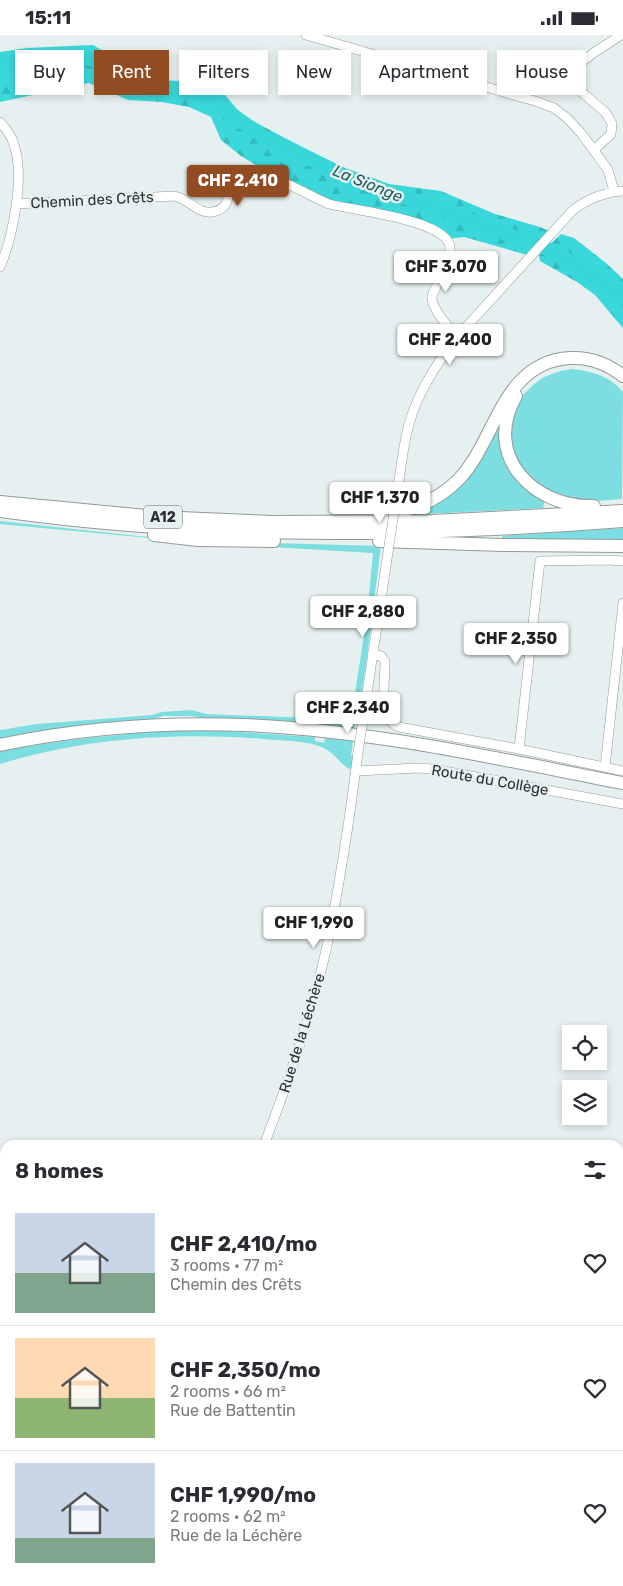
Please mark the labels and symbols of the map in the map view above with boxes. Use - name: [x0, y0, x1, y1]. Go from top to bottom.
- water label: La Sionge: [330, 161, 405, 206]
- pin: CHF 2,410: [181, 165, 295, 207]
- street label: Chemin des Crêts: [30, 188, 154, 212]
- pin: CHF 3,070: [389, 251, 503, 293]
- pin: CHF 2,400: [393, 323, 507, 366]
- pin: CHF 1,370: [323, 481, 437, 524]
- road number: A12: [144, 506, 182, 529]
- pin: CHF 2,880: [306, 595, 420, 638]
- pin: CHF 2,350: [459, 623, 573, 665]
- pin: CHF 2,340: [291, 691, 405, 734]
- street label: Route du Collège: [430, 761, 550, 799]
- pin: CHF 1,990: [257, 907, 371, 949]
- street label: Rue de la Léchère: [275, 971, 329, 1095]

